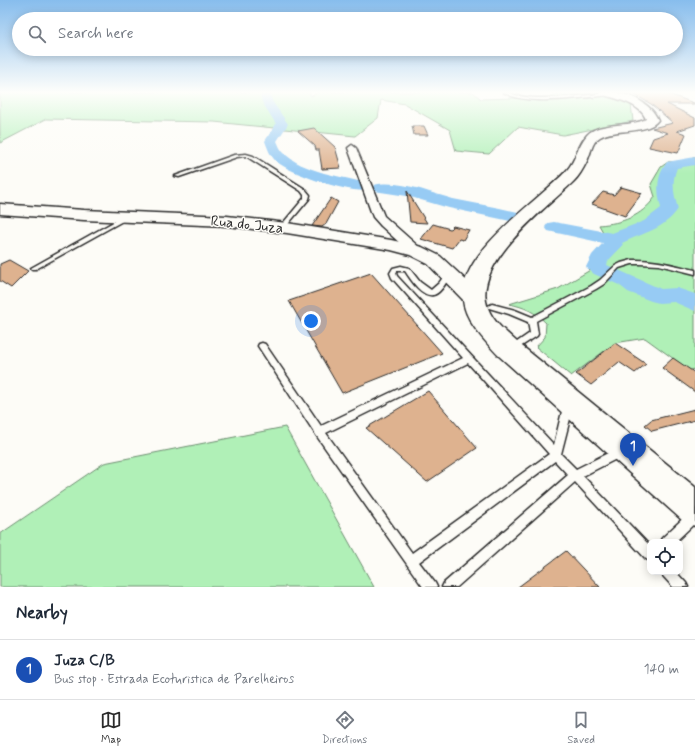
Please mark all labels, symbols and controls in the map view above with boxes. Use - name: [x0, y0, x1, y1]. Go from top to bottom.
- search box: [12, 12, 683, 56]
- icon: search: [26, 23, 48, 45]
- text: Search here: [58, 24, 134, 44]
- street label: Rua do Juza: [210, 211, 284, 239]
- your location: [301, 311, 321, 331]
- pin: 1: [620, 433, 646, 466]
- map controls: [647, 539, 683, 575]
- button: locate: [647, 539, 683, 575]
- text: Nearby: [16, 602, 68, 624]
- text: Juza C/B: [54, 651, 115, 671]
- text: 1: [26, 661, 32, 678]
- text: 140 m: [644, 661, 679, 678]
- text: Bus stop · Estrada Ecoturistica de Parelheiros: [54, 671, 294, 688]
- tab: Map: [100, 709, 122, 747]
- tab: Directions: [322, 709, 367, 747]
- tab: Saved: [567, 709, 595, 747]

